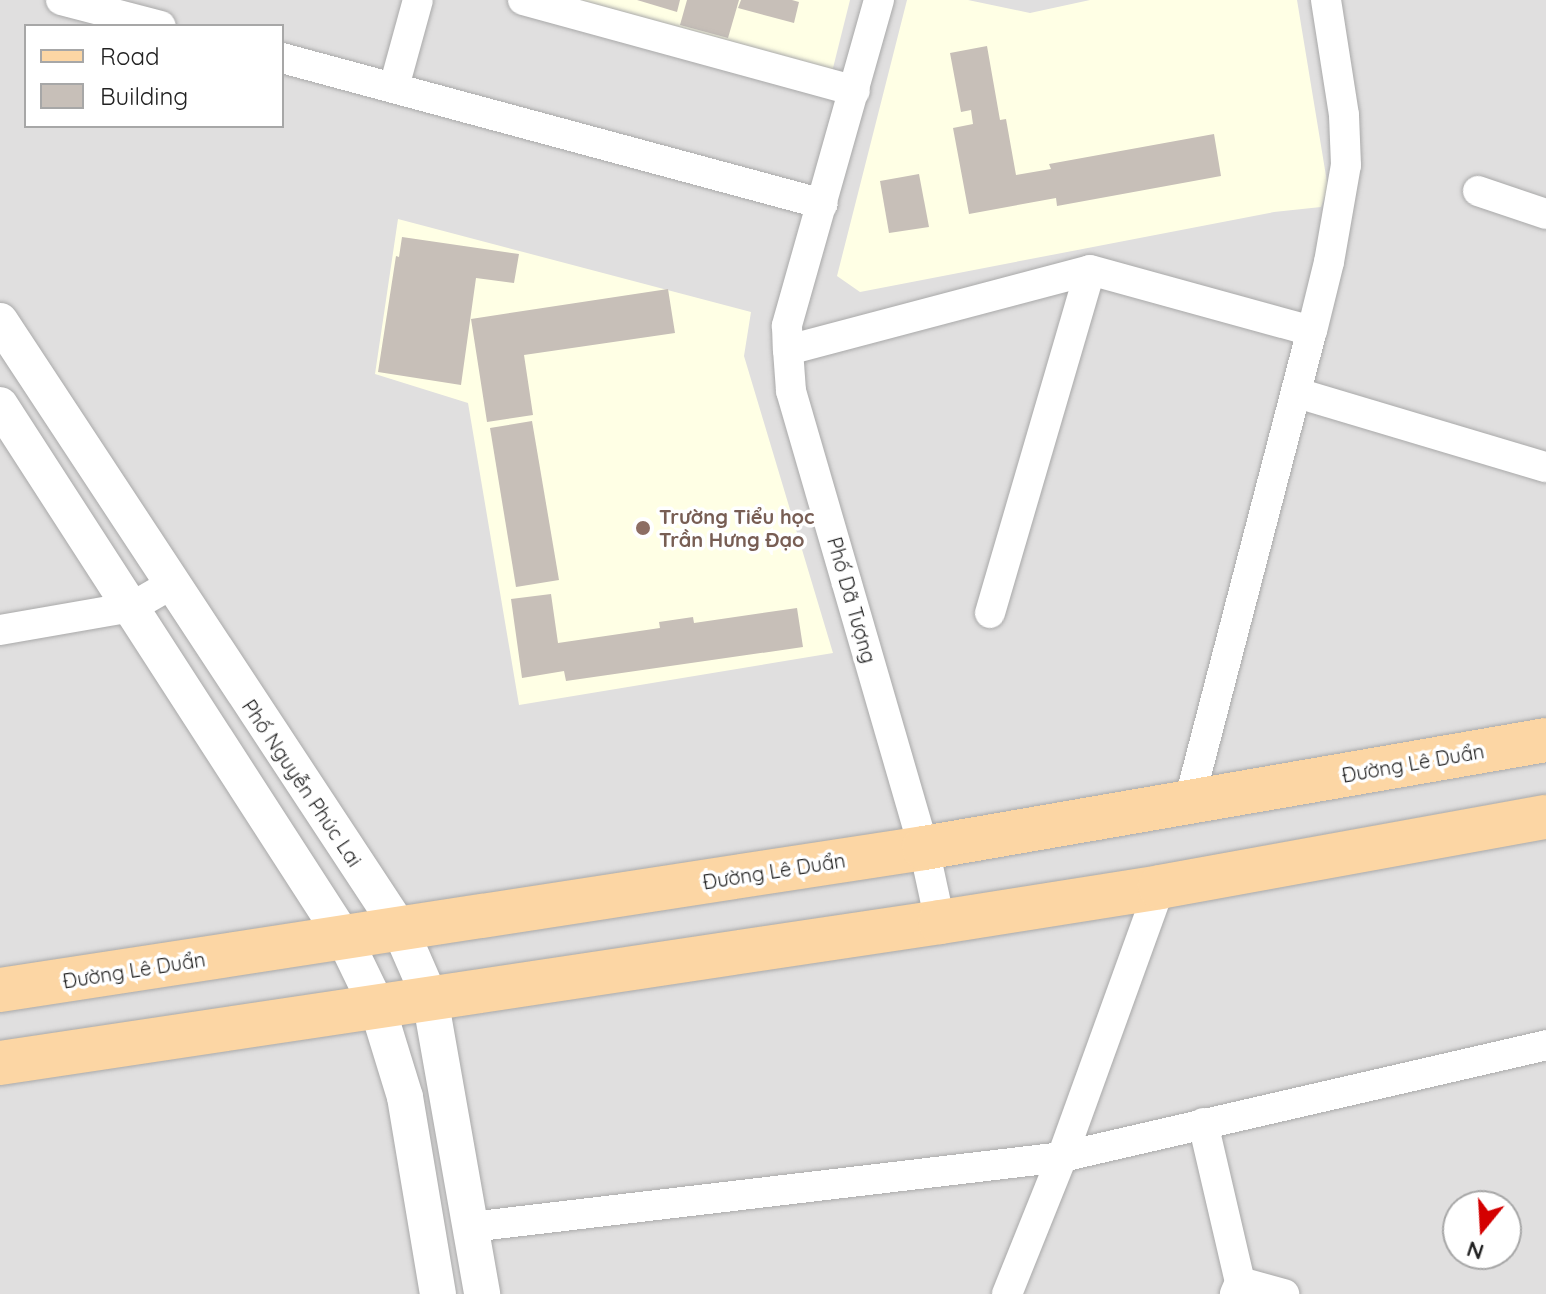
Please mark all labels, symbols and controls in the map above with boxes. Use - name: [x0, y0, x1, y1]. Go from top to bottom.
- legend: [24, 24, 284, 128]
- text: Road: [100, 41, 160, 71]
- text: Building: [100, 81, 188, 111]
- place label: Trường Tiểu học Trần Hưng Đạo: [659, 504, 814, 551]
- marker: Trường Tiểu học Trần Hưng Đạo: [634, 519, 652, 537]
- street label: Phố Dã Tượng: [823, 534, 881, 666]
- street label: Phố Nguyễn Phúc Lai: [237, 695, 367, 871]
- street label: Đường Lê Duẩn: [1340, 739, 1486, 787]
- street label: Đường Lê Duẩn: [701, 848, 847, 894]
- street label: Đường Lê Duẩn: [61, 947, 207, 993]
- north arrow: [1442, 1190, 1522, 1270]
- text: N: [1463, 1235, 1487, 1267]

